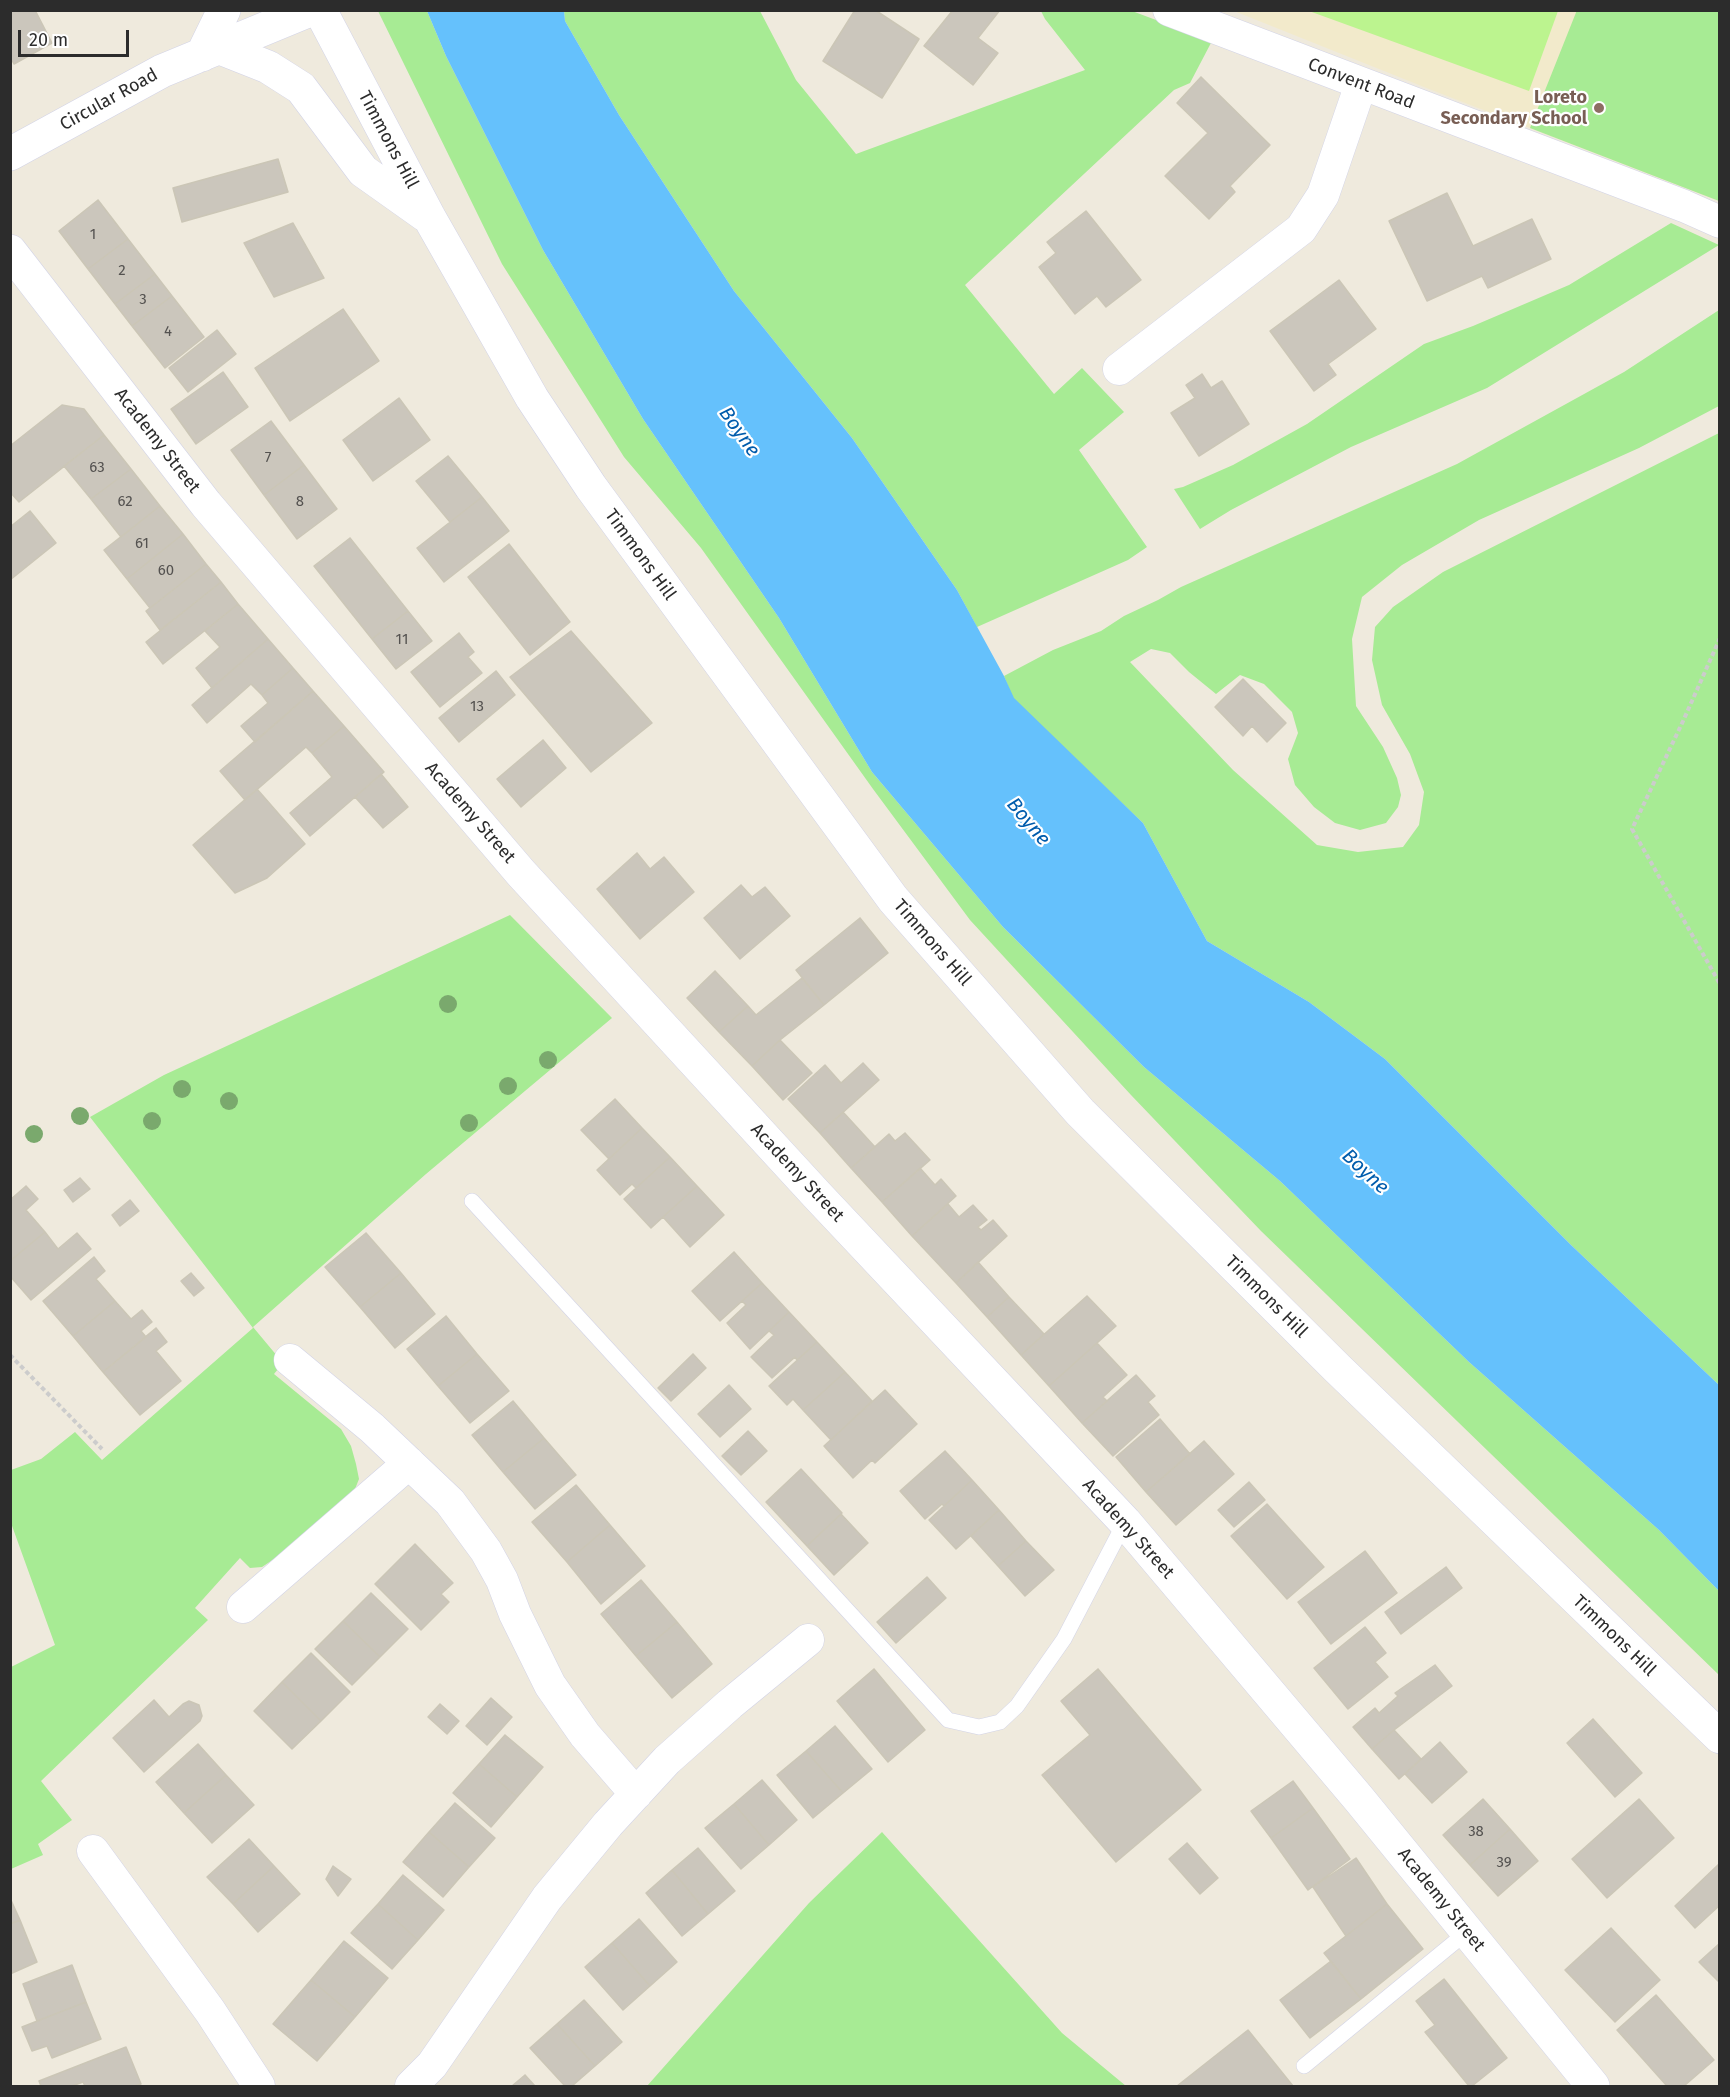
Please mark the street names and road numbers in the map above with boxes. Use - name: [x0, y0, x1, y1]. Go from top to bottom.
- street label: Convent Road: [1305, 54, 1417, 114]
- street label: Circular Road: [56, 64, 162, 136]
- street label: Timmons Hill: [353, 88, 423, 192]
- street label: Academy Street: [109, 384, 205, 498]
- street label: Timmons Hill: [600, 505, 680, 605]
- street label: Academy Street: [420, 758, 520, 868]
- street label: Timmons Hill: [889, 895, 975, 991]
- street label: Academy Street: [746, 1119, 848, 1227]
- street label: Timmons Hill: [1220, 1251, 1312, 1343]
- street label: Academy Street: [1078, 1475, 1178, 1583]
- street label: Timmons Hill: [1568, 1591, 1660, 1681]
- street label: Academy Street: [1393, 1844, 1489, 1956]

